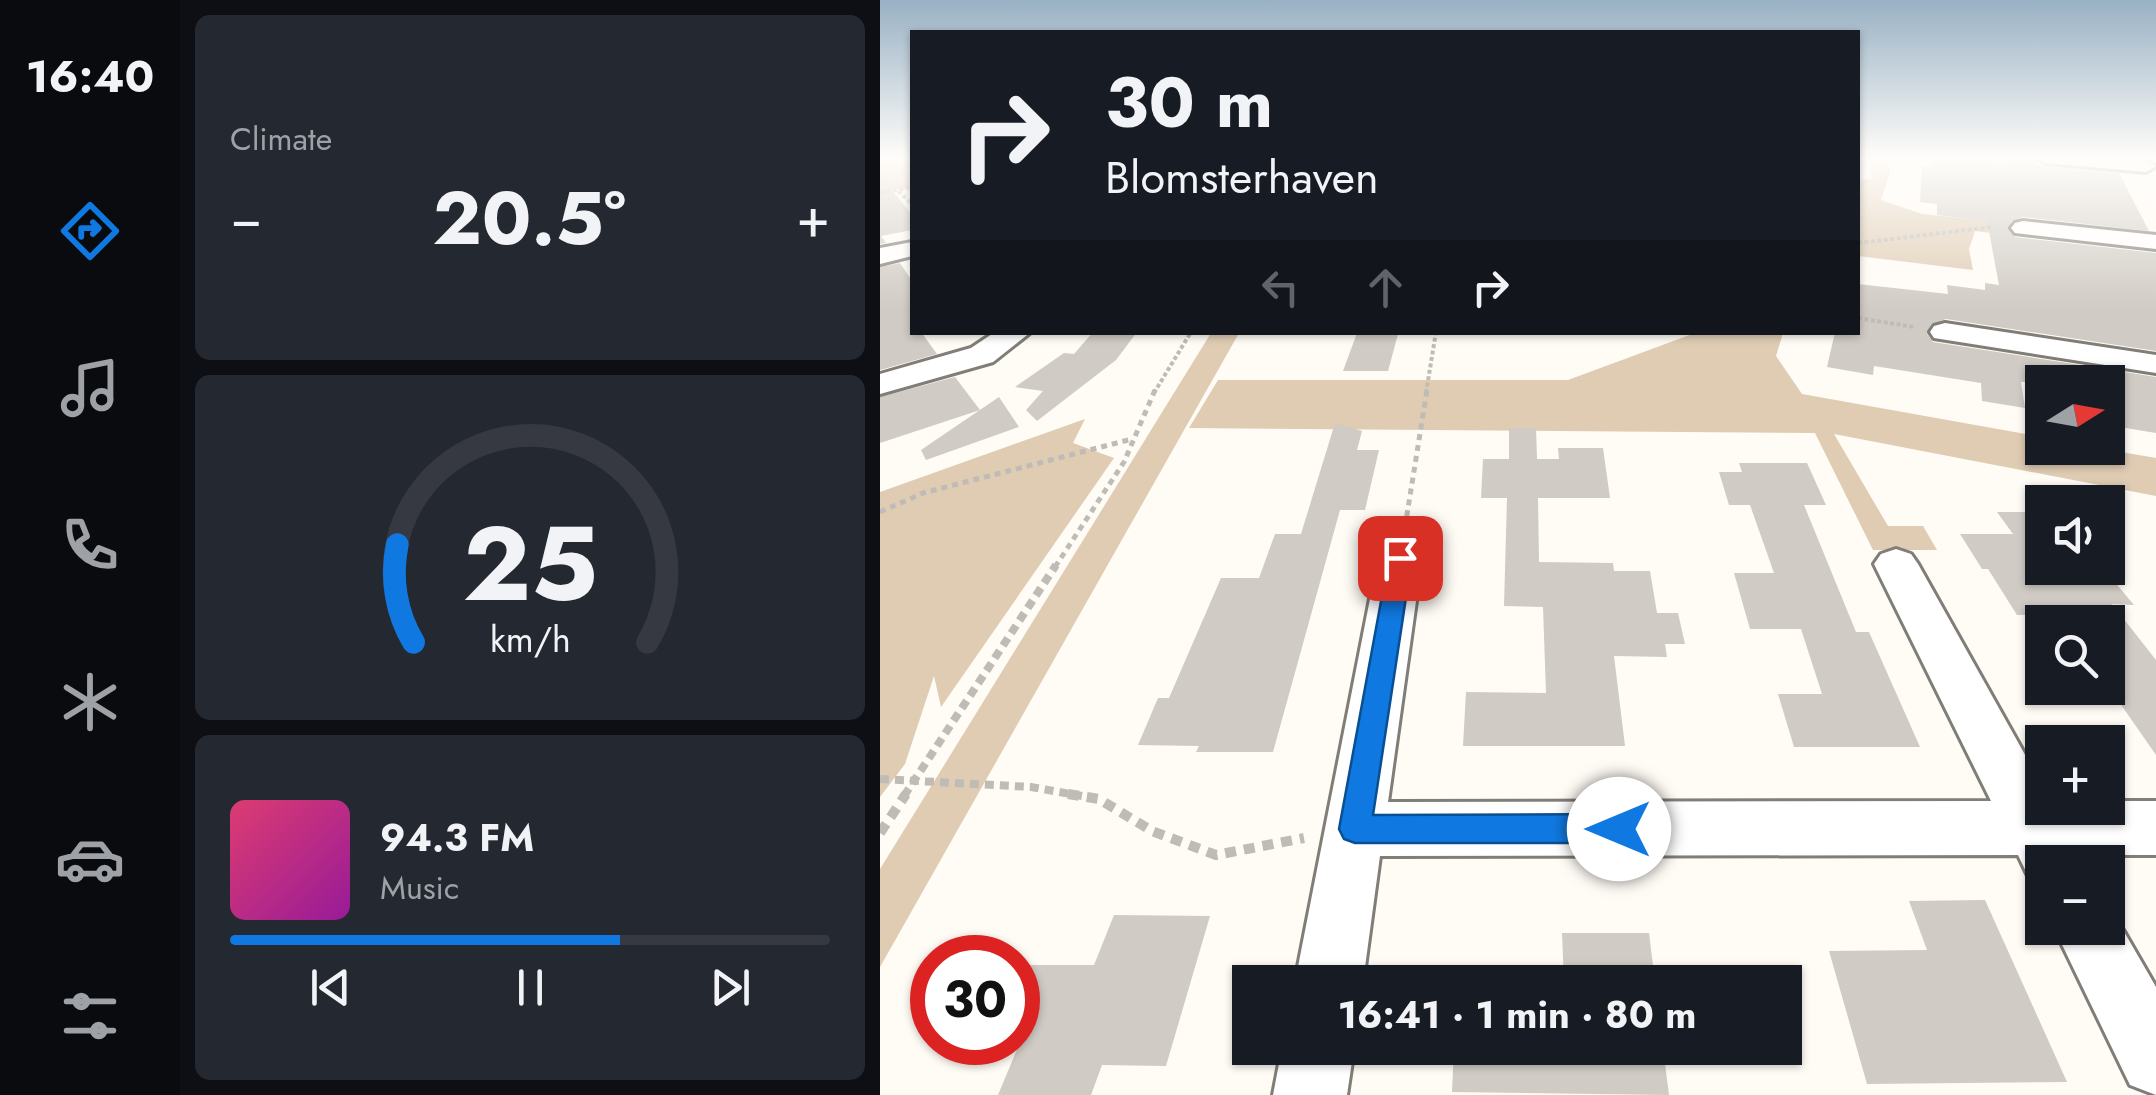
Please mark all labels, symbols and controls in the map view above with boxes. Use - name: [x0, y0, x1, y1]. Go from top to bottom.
- text: 16:40: [26, 44, 154, 109]
- text: 30 m: [1105, 52, 1273, 153]
- icon: right: [940, 70, 1070, 200]
- text: Climate: [230, 116, 332, 162]
- text: Blomsterhaven: [1105, 145, 1379, 210]
- text: 20.5°: [432, 164, 626, 272]
- text: −: [230, 178, 262, 258]
- text: +: [796, 178, 830, 258]
- icon: directions: [55, 196, 125, 266]
- icon: left: [1253, 260, 1308, 315]
- icon: ahead: [1358, 260, 1413, 315]
- icon: right: [1463, 260, 1518, 315]
- icon: music: [55, 353, 125, 423]
- north arrow: [2025, 365, 2125, 465]
- map controls: [2025, 365, 2125, 945]
- button: sound: [2025, 485, 2125, 585]
- text: 25: [462, 489, 598, 639]
- icon: phone: [55, 510, 125, 580]
- pin: [1358, 516, 1443, 601]
- icon: arrive: [1373, 531, 1428, 586]
- button: search: [2025, 605, 2125, 705]
- text: km/h: [490, 614, 570, 665]
- icon: climate: [55, 667, 125, 737]
- button: +: [2025, 725, 2125, 825]
- position arrow: [1567, 777, 1671, 881]
- text: 94.3 FM: [380, 810, 534, 865]
- icon: car: [55, 824, 125, 894]
- button: −: [2025, 845, 2125, 945]
- text: Music: [380, 865, 459, 911]
- speed limit sign: 30: [910, 935, 1040, 1065]
- icon: previous: [303, 960, 358, 1015]
- icon: pause: [503, 960, 558, 1015]
- icon: next: [703, 960, 758, 1015]
- icon: filters: [55, 981, 125, 1051]
- text: 16:41 · 1 min · 80 m: [1338, 987, 1696, 1042]

